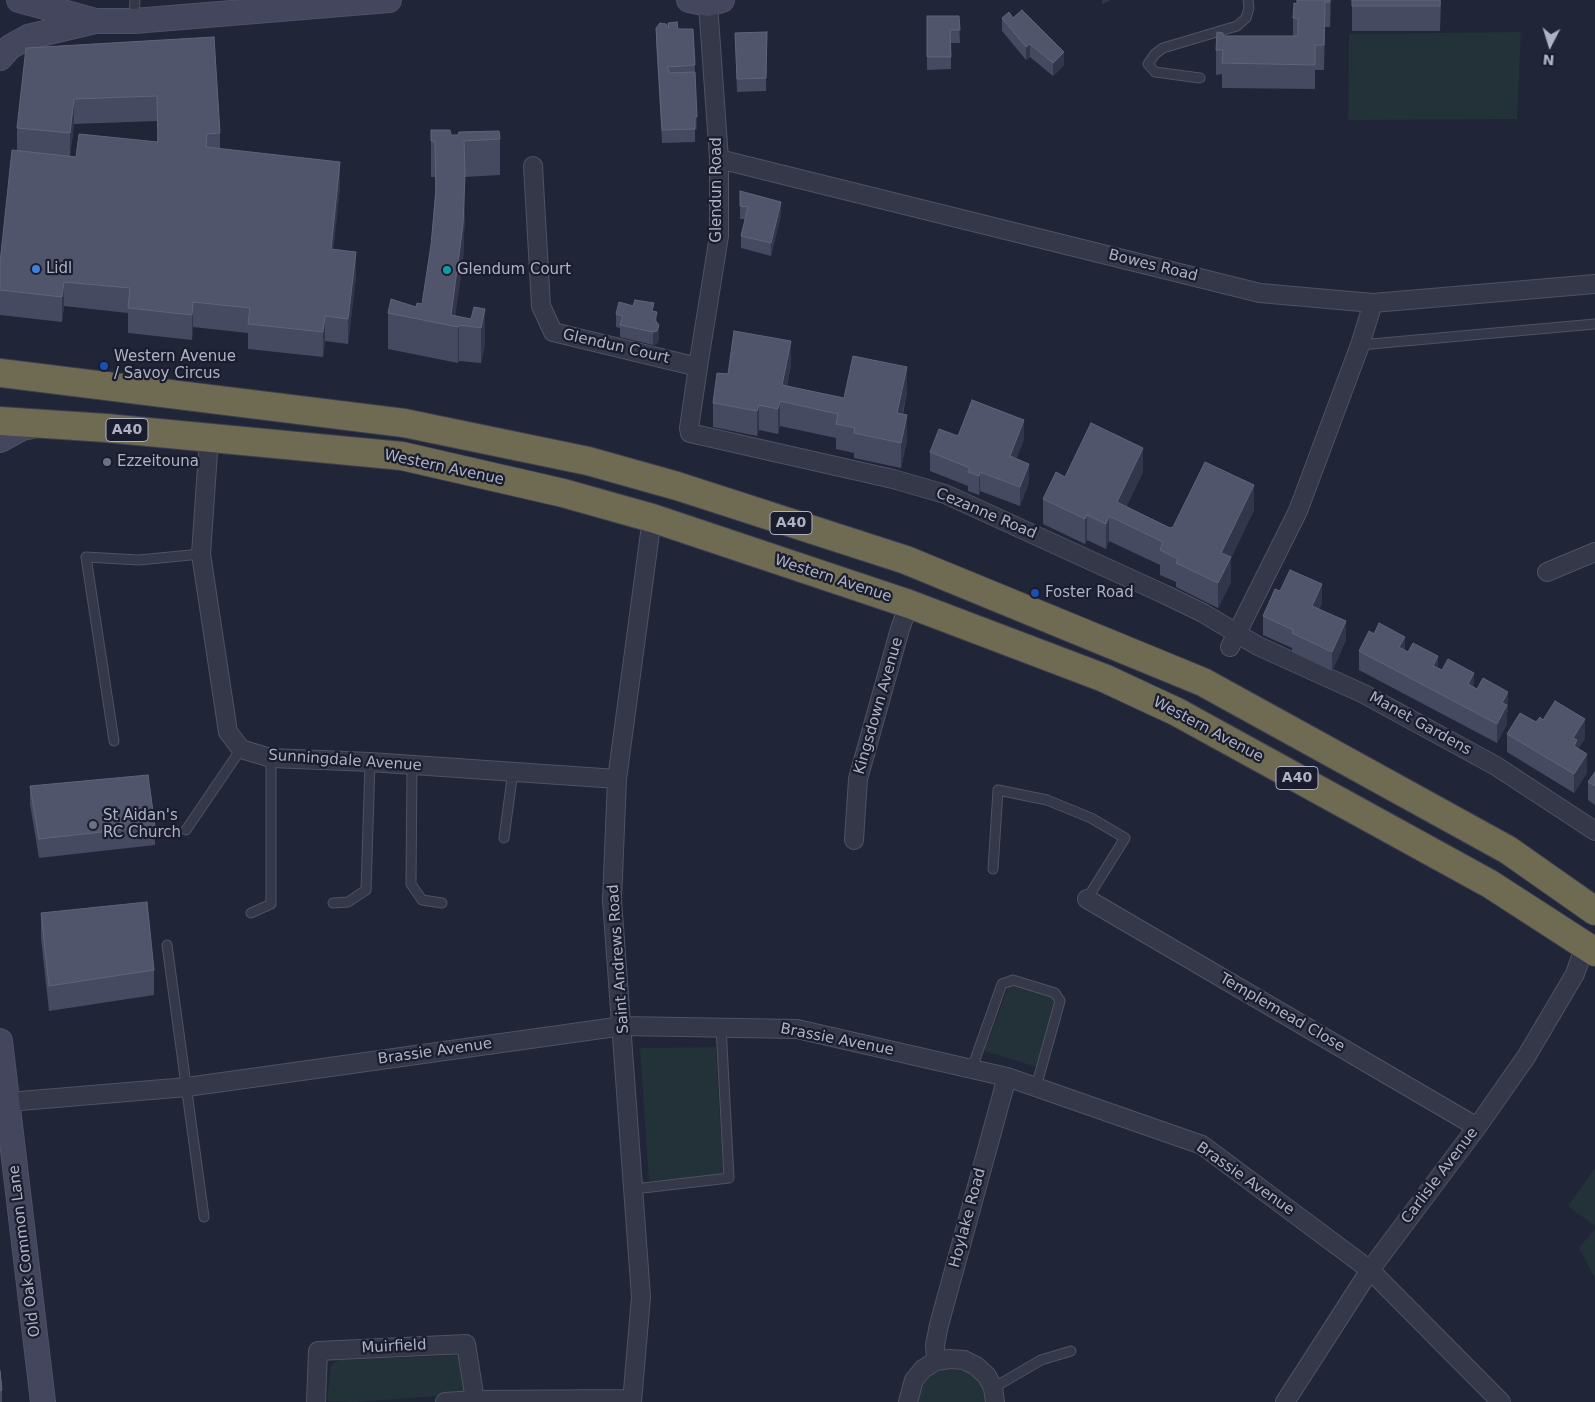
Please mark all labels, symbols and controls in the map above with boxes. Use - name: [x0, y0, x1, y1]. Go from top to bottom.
- north arrow: [1525, 20, 1575, 70]
- text: N: [1542, 51, 1555, 68]
- street label: Glendun Road: [708, 137, 726, 243]
- street label: Bowes Road: [1107, 246, 1199, 286]
- place label: Lidl: [46, 260, 72, 278]
- place label: Glendum Court: [457, 261, 571, 279]
- marker: Lidl: [30, 263, 42, 275]
- marker: Glendum Court: [441, 264, 453, 276]
- street label: Glendun Court: [561, 326, 671, 368]
- place label: Western Avenue / Savoy Circus: [114, 348, 236, 383]
- marker: Western Avenue / Savoy Circus: [98, 360, 110, 372]
- road number: A40: [106, 418, 148, 442]
- street label: Western Avenue: [382, 447, 506, 489]
- place label: Ezzeitouna: [117, 453, 199, 471]
- marker: Ezzeitouna: [101, 456, 113, 468]
- street label: Cezanne Road: [933, 485, 1039, 543]
- road number: A40: [770, 512, 812, 534]
- street label: Western Avenue: [772, 552, 894, 606]
- place label: Foster Road: [1045, 584, 1134, 602]
- marker: Foster Road: [1029, 587, 1041, 599]
- street label: Kingsdown Avenue: [851, 635, 907, 777]
- street label: Manet Gardens: [1366, 688, 1474, 760]
- street label: Western Avenue: [1150, 693, 1266, 767]
- street label: Sunningdale Avenue: [268, 747, 422, 775]
- road number: A40: [1276, 766, 1318, 790]
- place label: St Aidan's RC Church: [103, 807, 181, 842]
- marker: St Aidan's RC Church: [87, 819, 99, 831]
- street label: Saint Andrews Road: [605, 884, 633, 1034]
- street label: Templemead Close: [1216, 970, 1348, 1056]
- street label: Brassie Avenue: [779, 1020, 895, 1060]
- street label: Brassie Avenue: [377, 1035, 493, 1069]
- street label: Carlisle Avenue: [1398, 1124, 1482, 1228]
- street label: Brassie Avenue: [1193, 1139, 1297, 1219]
- street label: Old Oak Common Lane: [6, 1164, 44, 1338]
- street label: Hoylake Road: [946, 1166, 990, 1270]
- street label: Muirfield: [361, 1336, 427, 1358]

